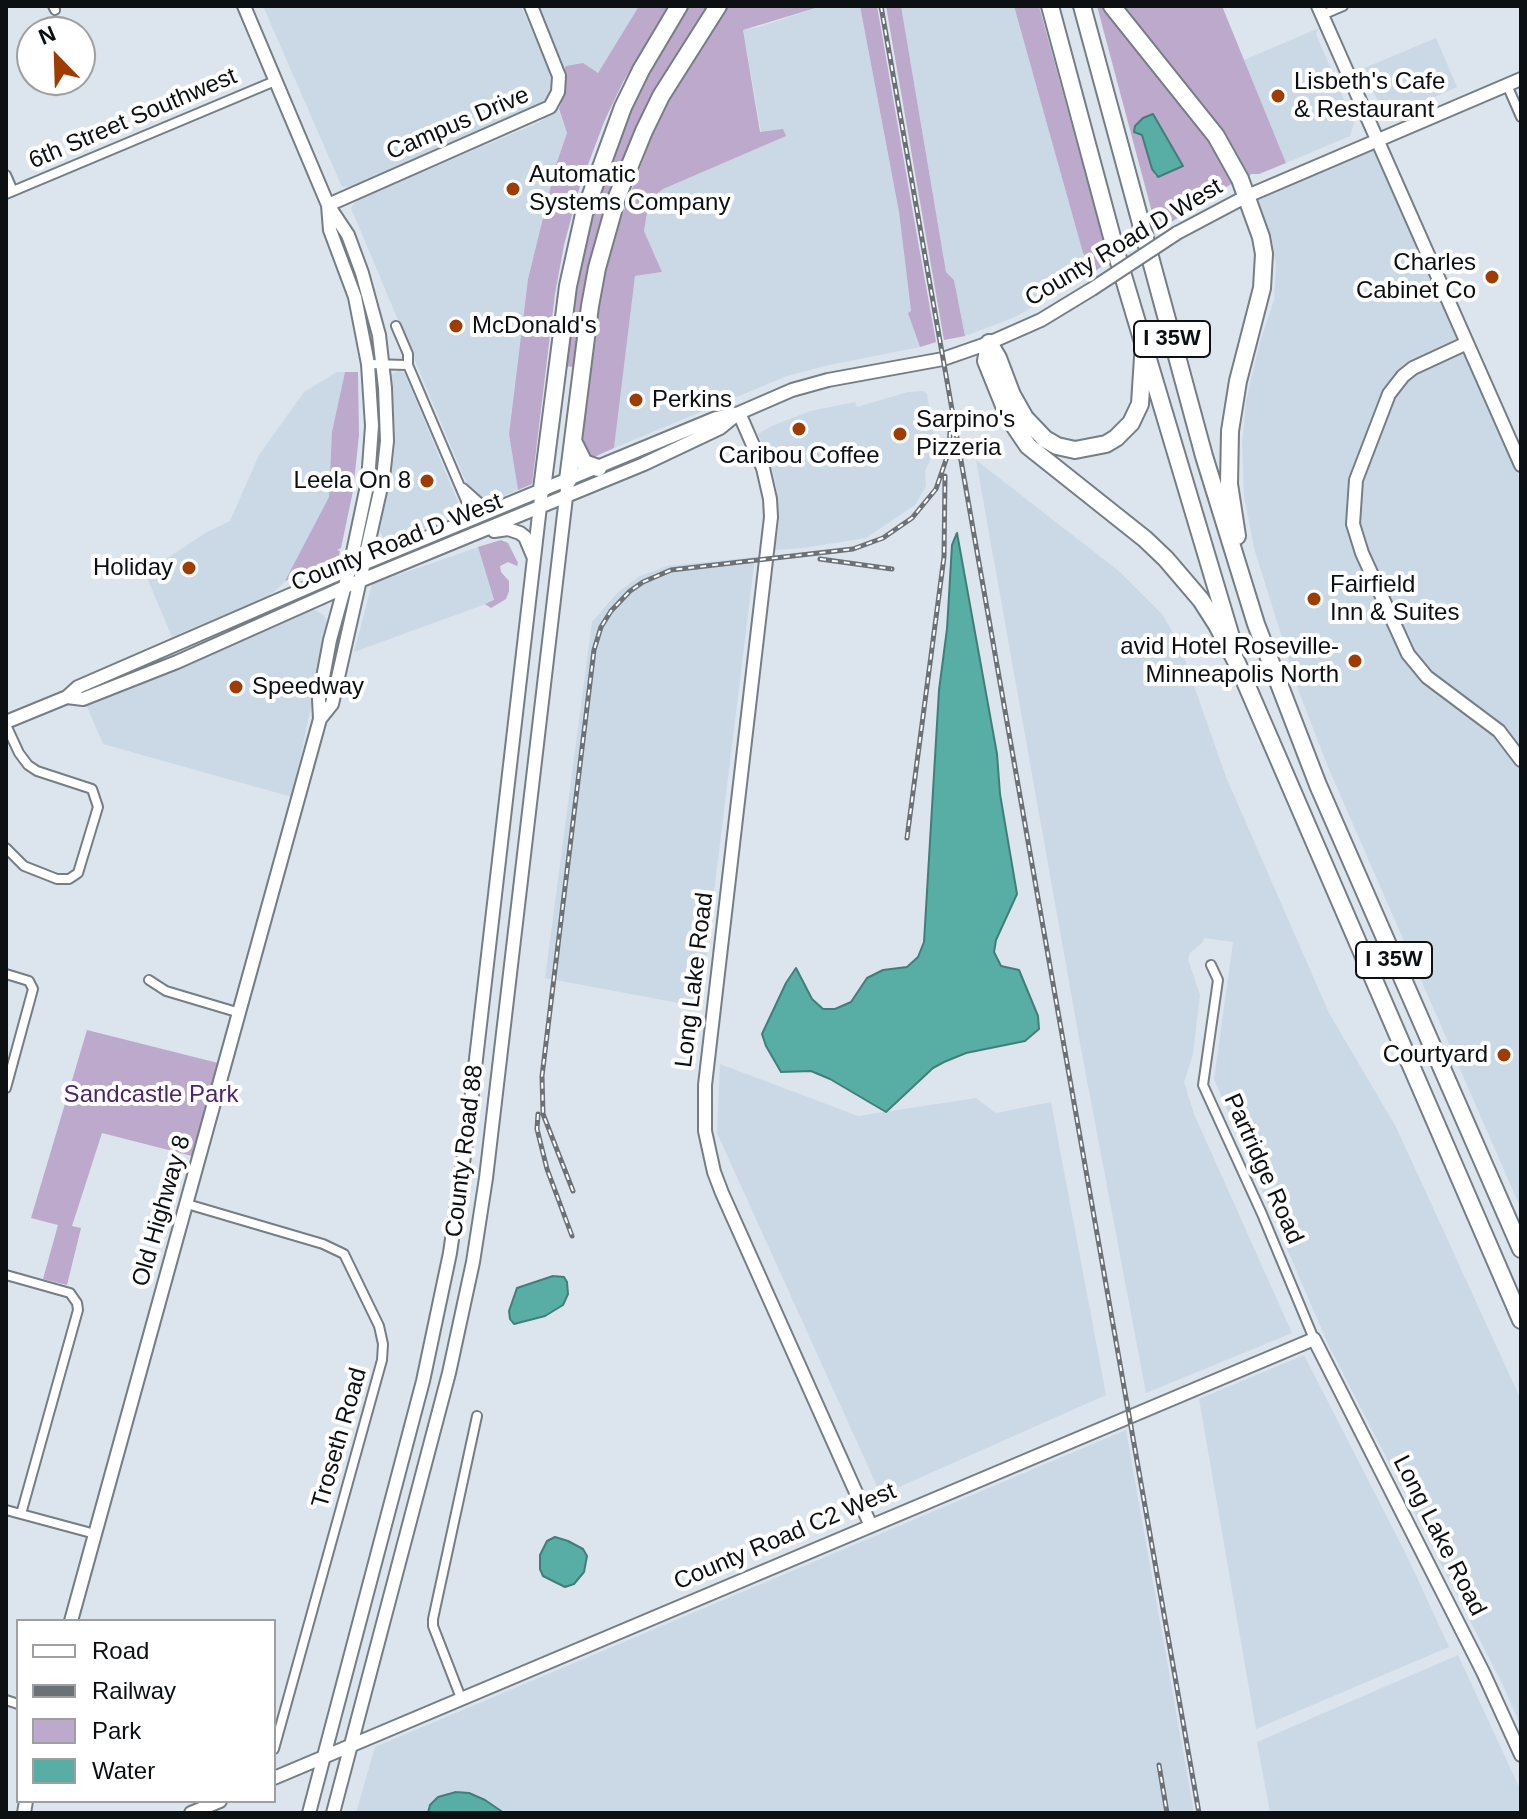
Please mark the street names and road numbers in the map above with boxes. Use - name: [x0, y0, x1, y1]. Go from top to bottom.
- street label: 6th Street Southwest: [25, 62, 241, 176]
- street label: Campus Drive: [382, 81, 534, 167]
- street label: County Road D West: [1020, 173, 1228, 313]
- road number: I 35W: [1134, 321, 1210, 357]
- street label: County Road D West: [287, 488, 507, 598]
- street label: Long Lake Road: [670, 891, 720, 1069]
- road number: I 35W: [1356, 942, 1432, 978]
- street label: County Road 88: [440, 1063, 490, 1239]
- street label: Partridge Road: [1217, 1089, 1309, 1249]
- street label: Old Highway 8: [127, 1132, 197, 1290]
- street label: Troseth Road: [306, 1365, 374, 1511]
- street label: Long Lake Road: [1386, 1451, 1492, 1621]
- street label: County Road C2 West: [670, 1477, 900, 1597]

